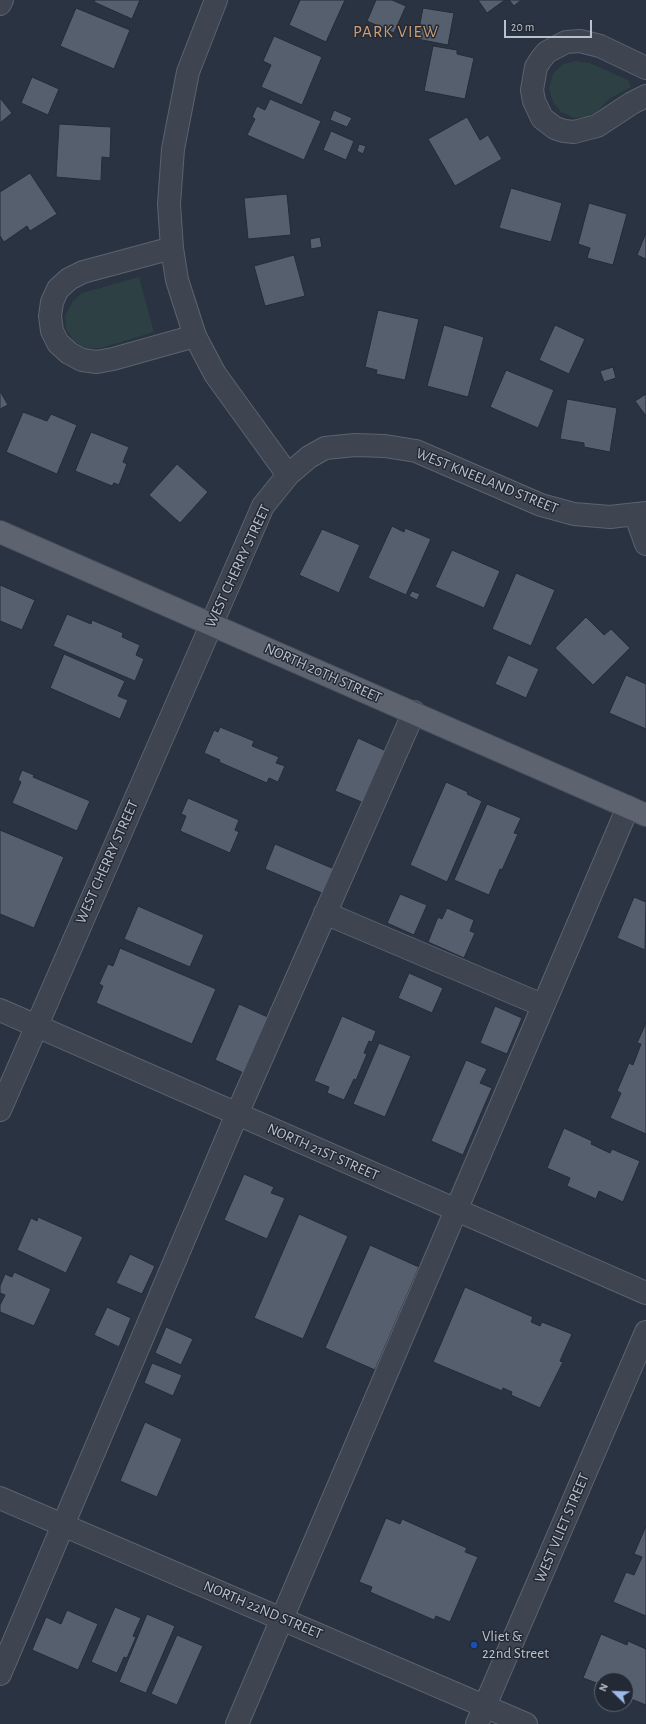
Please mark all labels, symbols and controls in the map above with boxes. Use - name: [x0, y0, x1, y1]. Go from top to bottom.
- scale bar: [506, 12, 594, 38]
- text: 20 m: [511, 21, 534, 33]
- district label: PARK VIEW: [353, 22, 439, 42]
- street label: WEST KNEELAND STREET: [413, 444, 561, 518]
- street label: WEST CHERRY STREET: [202, 502, 274, 630]
- street label: NORTH 20TH STREET: [262, 639, 384, 707]
- street label: WEST CHERRY STREET: [72, 797, 142, 927]
- street label: NORTH 21ST STREET: [264, 1119, 382, 1185]
- street label: WEST VLIET STREET: [531, 1470, 593, 1586]
- street label: NORTH 22ND STREET: [201, 1577, 325, 1643]
- place label: Vliet & 22nd Street: [482, 1627, 549, 1662]
- marker: Vliet & 22nd Street: [469, 1640, 479, 1650]
- north arrow: [594, 1672, 634, 1712]
- text: N: [597, 1682, 610, 1693]

